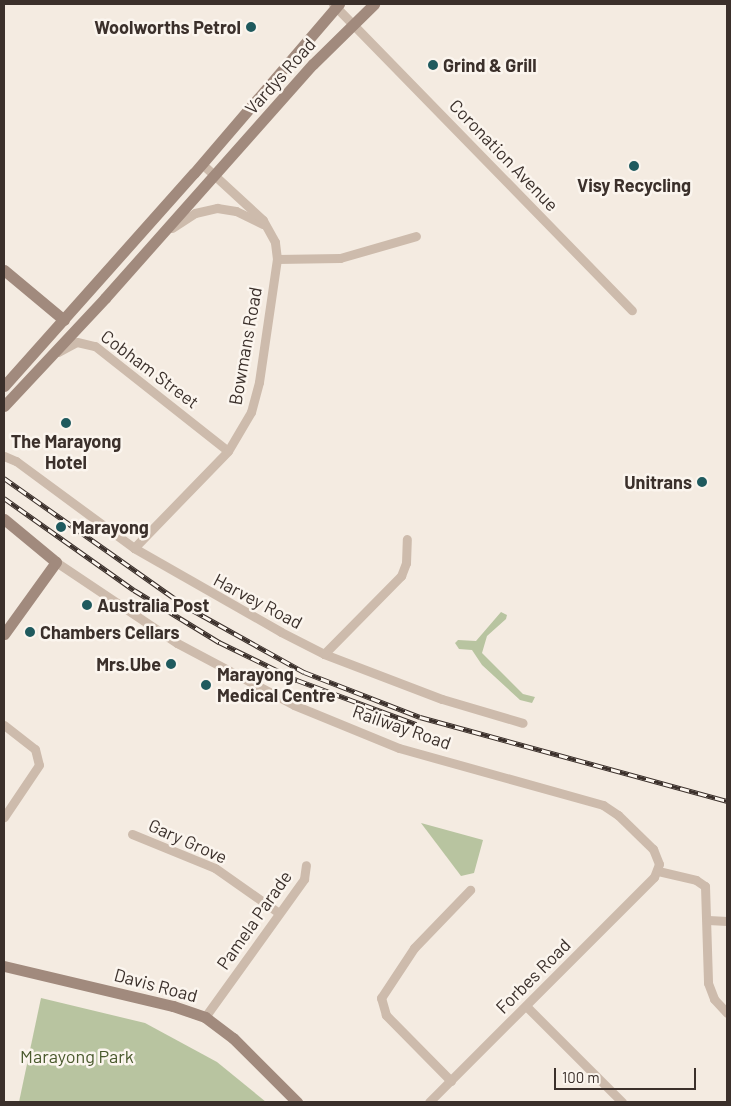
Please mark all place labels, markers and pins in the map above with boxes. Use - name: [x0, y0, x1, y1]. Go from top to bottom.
- place label: Woolworths Petrol: [94, 16, 241, 38]
- marker: Woolworths Petrol: [245, 21, 257, 33]
- place label: Grind & Grill: [443, 54, 537, 76]
- marker: Grind & Grill: [427, 59, 439, 71]
- marker: Visy Recycling: [628, 160, 640, 172]
- place label: Visy Recycling: [577, 174, 691, 196]
- marker: The Marayong Hotel: [60, 417, 72, 429]
- place label: The Marayong Hotel: [11, 431, 121, 474]
- place label: Unitrans: [624, 471, 692, 493]
- marker: Unitrans: [696, 476, 708, 488]
- place label: Marayong: [72, 516, 149, 538]
- marker: Marayong: [54, 520, 68, 534]
- place label: Australia Post: [97, 594, 209, 616]
- marker: Australia Post: [81, 599, 93, 611]
- place label: Chambers Cellars: [40, 621, 179, 643]
- marker: Chambers Cellars: [24, 626, 36, 638]
- place label: Mrs.Ube: [96, 653, 161, 675]
- marker: Mrs.Ube: [165, 658, 177, 670]
- place label: Marayong Medical Centre: [217, 664, 336, 706]
- marker: Marayong Medical Centre: [199, 678, 213, 692]

